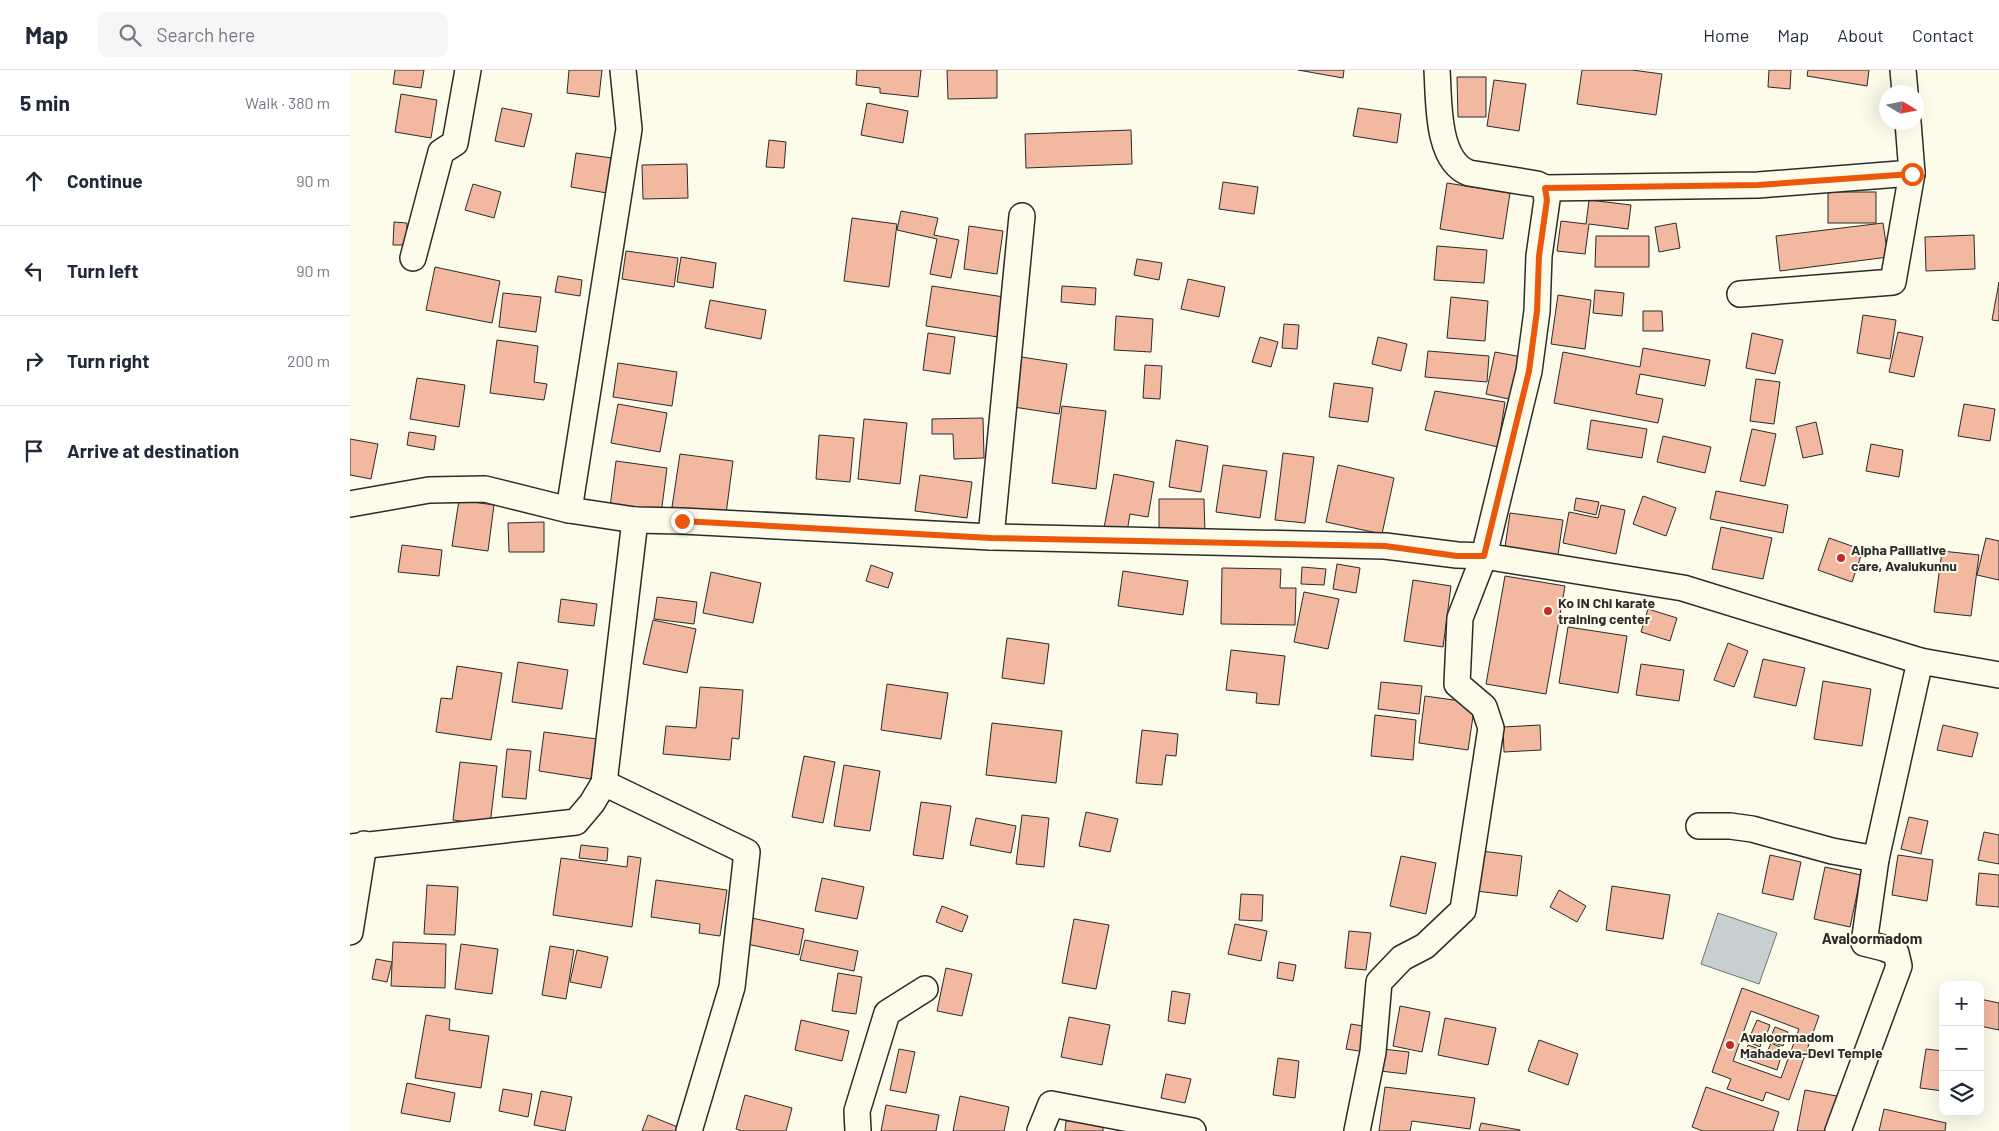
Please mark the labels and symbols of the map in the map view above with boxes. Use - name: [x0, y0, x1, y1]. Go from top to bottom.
- north arrow: [1879, 85, 1924, 130]
- route start: [1901, 163, 1924, 186]
- route end: [671, 510, 694, 533]
- place label: Alpha Palliative care, Avalukunnu: [1851, 541, 1957, 574]
- marker: Alpha Palliative care, Avalukunnu: [1835, 552, 1847, 564]
- place label: Ko IN Chi karate training center: [1558, 594, 1655, 627]
- marker: Ko IN Chi karate training center: [1542, 605, 1554, 617]
- district label: Avaloormadom: [1822, 929, 1922, 947]
- place label: Avaloormadom Mahadeva-Devi Temple: [1740, 1028, 1883, 1061]
- marker: Avaloormadom Mahadeva-Devi Temple: [1724, 1039, 1736, 1051]

